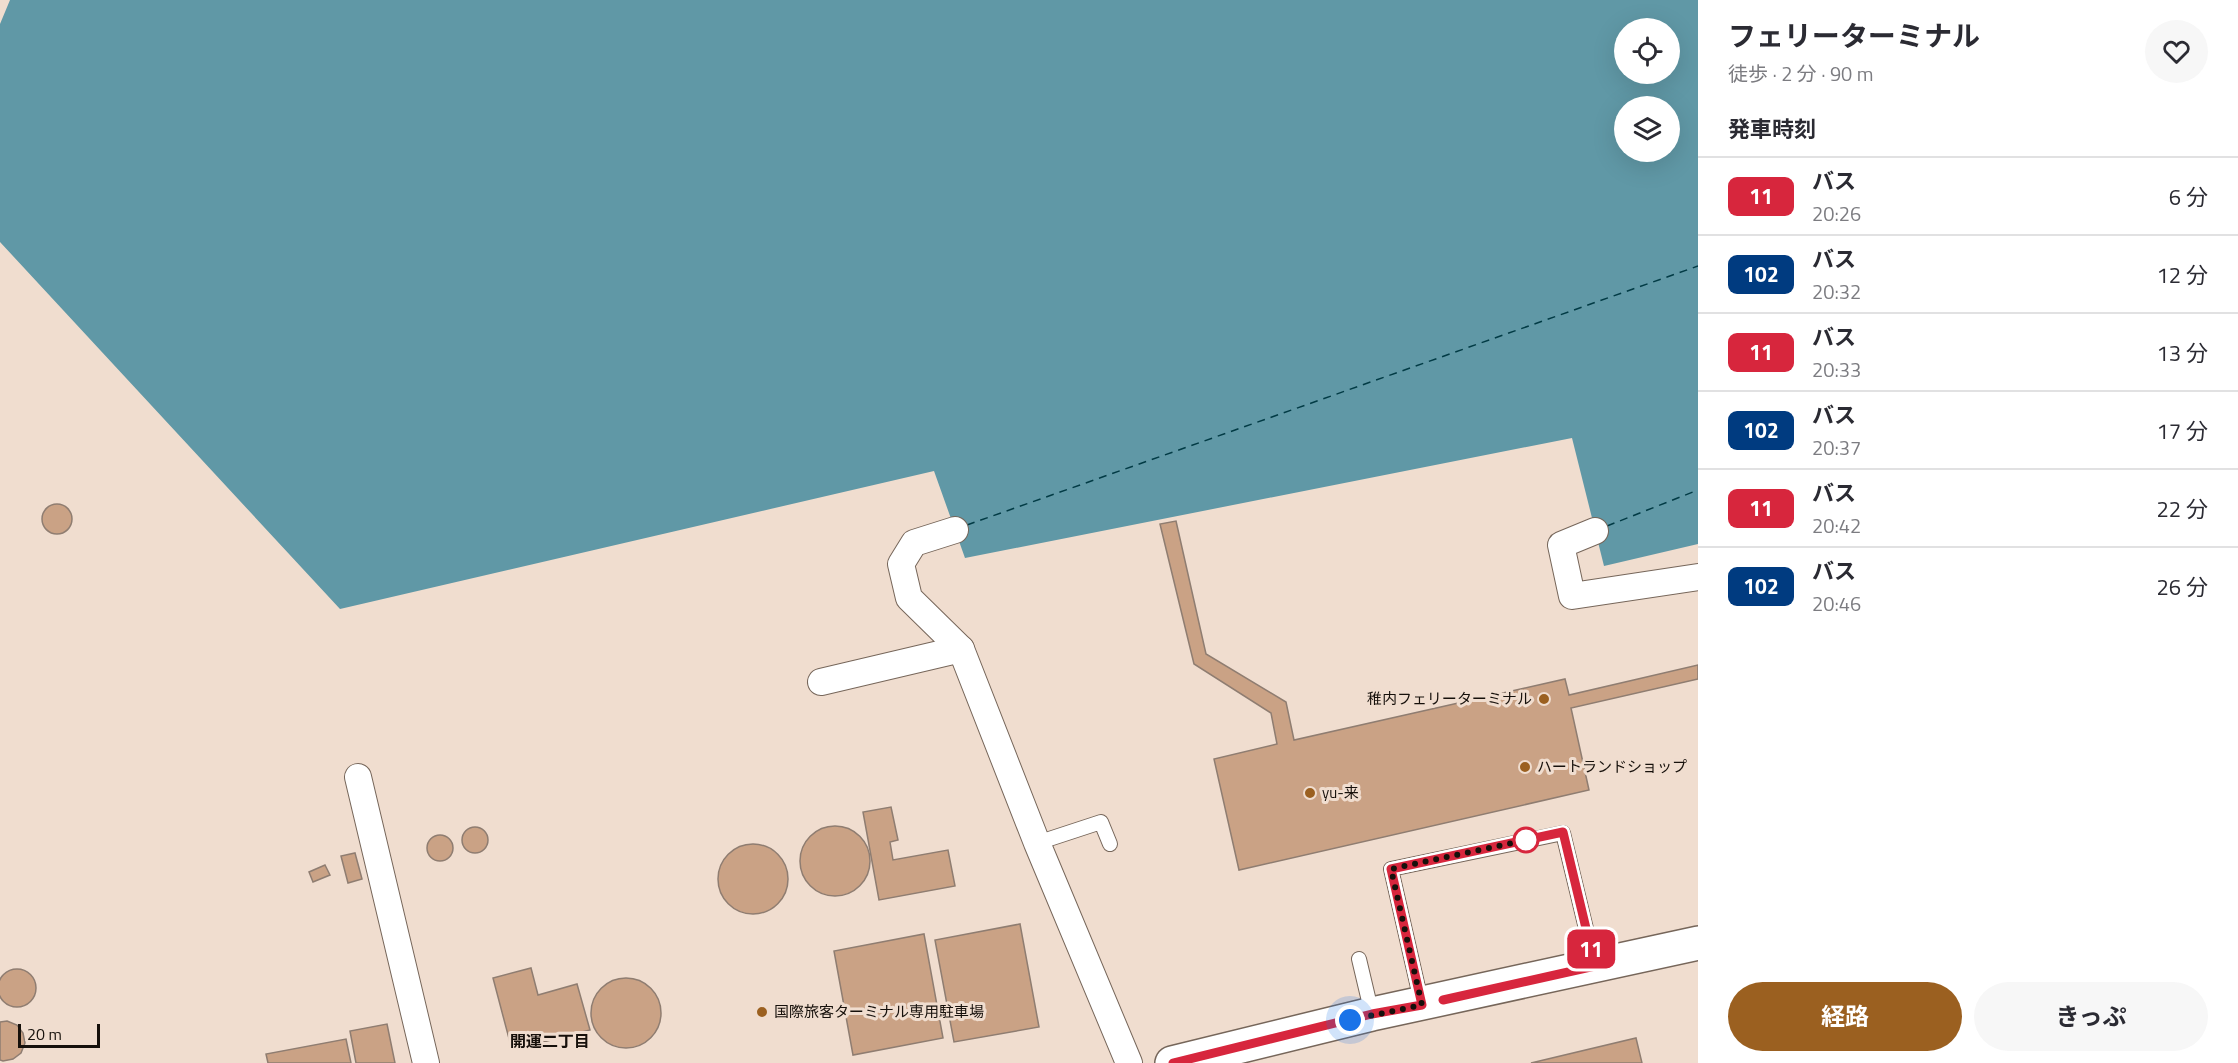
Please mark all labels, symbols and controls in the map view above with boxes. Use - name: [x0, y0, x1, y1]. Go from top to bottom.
- text: フェリーターミナル: [1728, 14, 1980, 57]
- map controls: [1614, 18, 1680, 162]
- button: locate: [1614, 18, 1680, 84]
- button: heart: [2145, 20, 2208, 83]
- text: 徒歩 · 2 分 · 90 m: [1728, 58, 1873, 89]
- button: layers: [1614, 96, 1680, 162]
- text: 発車時刻: [1728, 112, 1816, 146]
- text: バス: [1812, 164, 1856, 198]
- text: 11: [1749, 180, 1773, 212]
- text: 6 分: [2169, 180, 2208, 214]
- text: 20:26: [1812, 198, 1861, 229]
- text: バス: [1812, 242, 1856, 276]
- text: 102: [1743, 258, 1779, 290]
- text: 12 分: [2157, 258, 2208, 292]
- text: 20:32: [1812, 276, 1861, 307]
- text: バス: [1812, 320, 1856, 354]
- text: 11: [1749, 336, 1773, 368]
- text: 13 分: [2157, 336, 2208, 370]
- text: 20:33: [1812, 354, 1861, 385]
- text: バス: [1812, 398, 1856, 432]
- text: 102: [1743, 414, 1779, 446]
- text: 17 分: [2157, 414, 2208, 448]
- text: 20:37: [1812, 432, 1861, 463]
- text: バス: [1812, 476, 1856, 510]
- text: 11: [1749, 492, 1773, 524]
- text: 22 分: [2157, 492, 2208, 526]
- text: 20:42: [1812, 510, 1861, 541]
- text: バス: [1812, 554, 1856, 588]
- text: 102: [1743, 570, 1779, 602]
- text: 26 分: [2157, 570, 2208, 604]
- text: 20:46: [1812, 588, 1861, 619]
- place label: 稚内フェリーターミナル: [1367, 687, 1532, 710]
- marker: 稚内フェリーターミナル: [1537, 692, 1551, 706]
- place label: ハートランドショップ: [1537, 755, 1687, 778]
- marker: ハートランドショップ: [1518, 760, 1532, 774]
- place label: yu-来: [1322, 781, 1359, 804]
- marker: yu-来: [1303, 786, 1317, 800]
- unlabelled marker: [1513, 827, 1539, 853]
- line badge: 11: [1564, 930, 1618, 968]
- text: 11: [1579, 933, 1603, 965]
- button: 経路: [1728, 982, 1962, 1051]
- button: きっぷ: [1974, 982, 2208, 1051]
- place label: 国際旅客ターミナル専用駐車場: [774, 1000, 984, 1023]
- marker: 国際旅客ターミナル専用駐車場: [755, 1005, 769, 1019]
- your location: [1335, 1005, 1365, 1035]
- scale bar: [18, 1021, 100, 1048]
- text: 20 m: [27, 1022, 62, 1046]
- district label: 開運二丁目: [510, 1029, 590, 1053]

